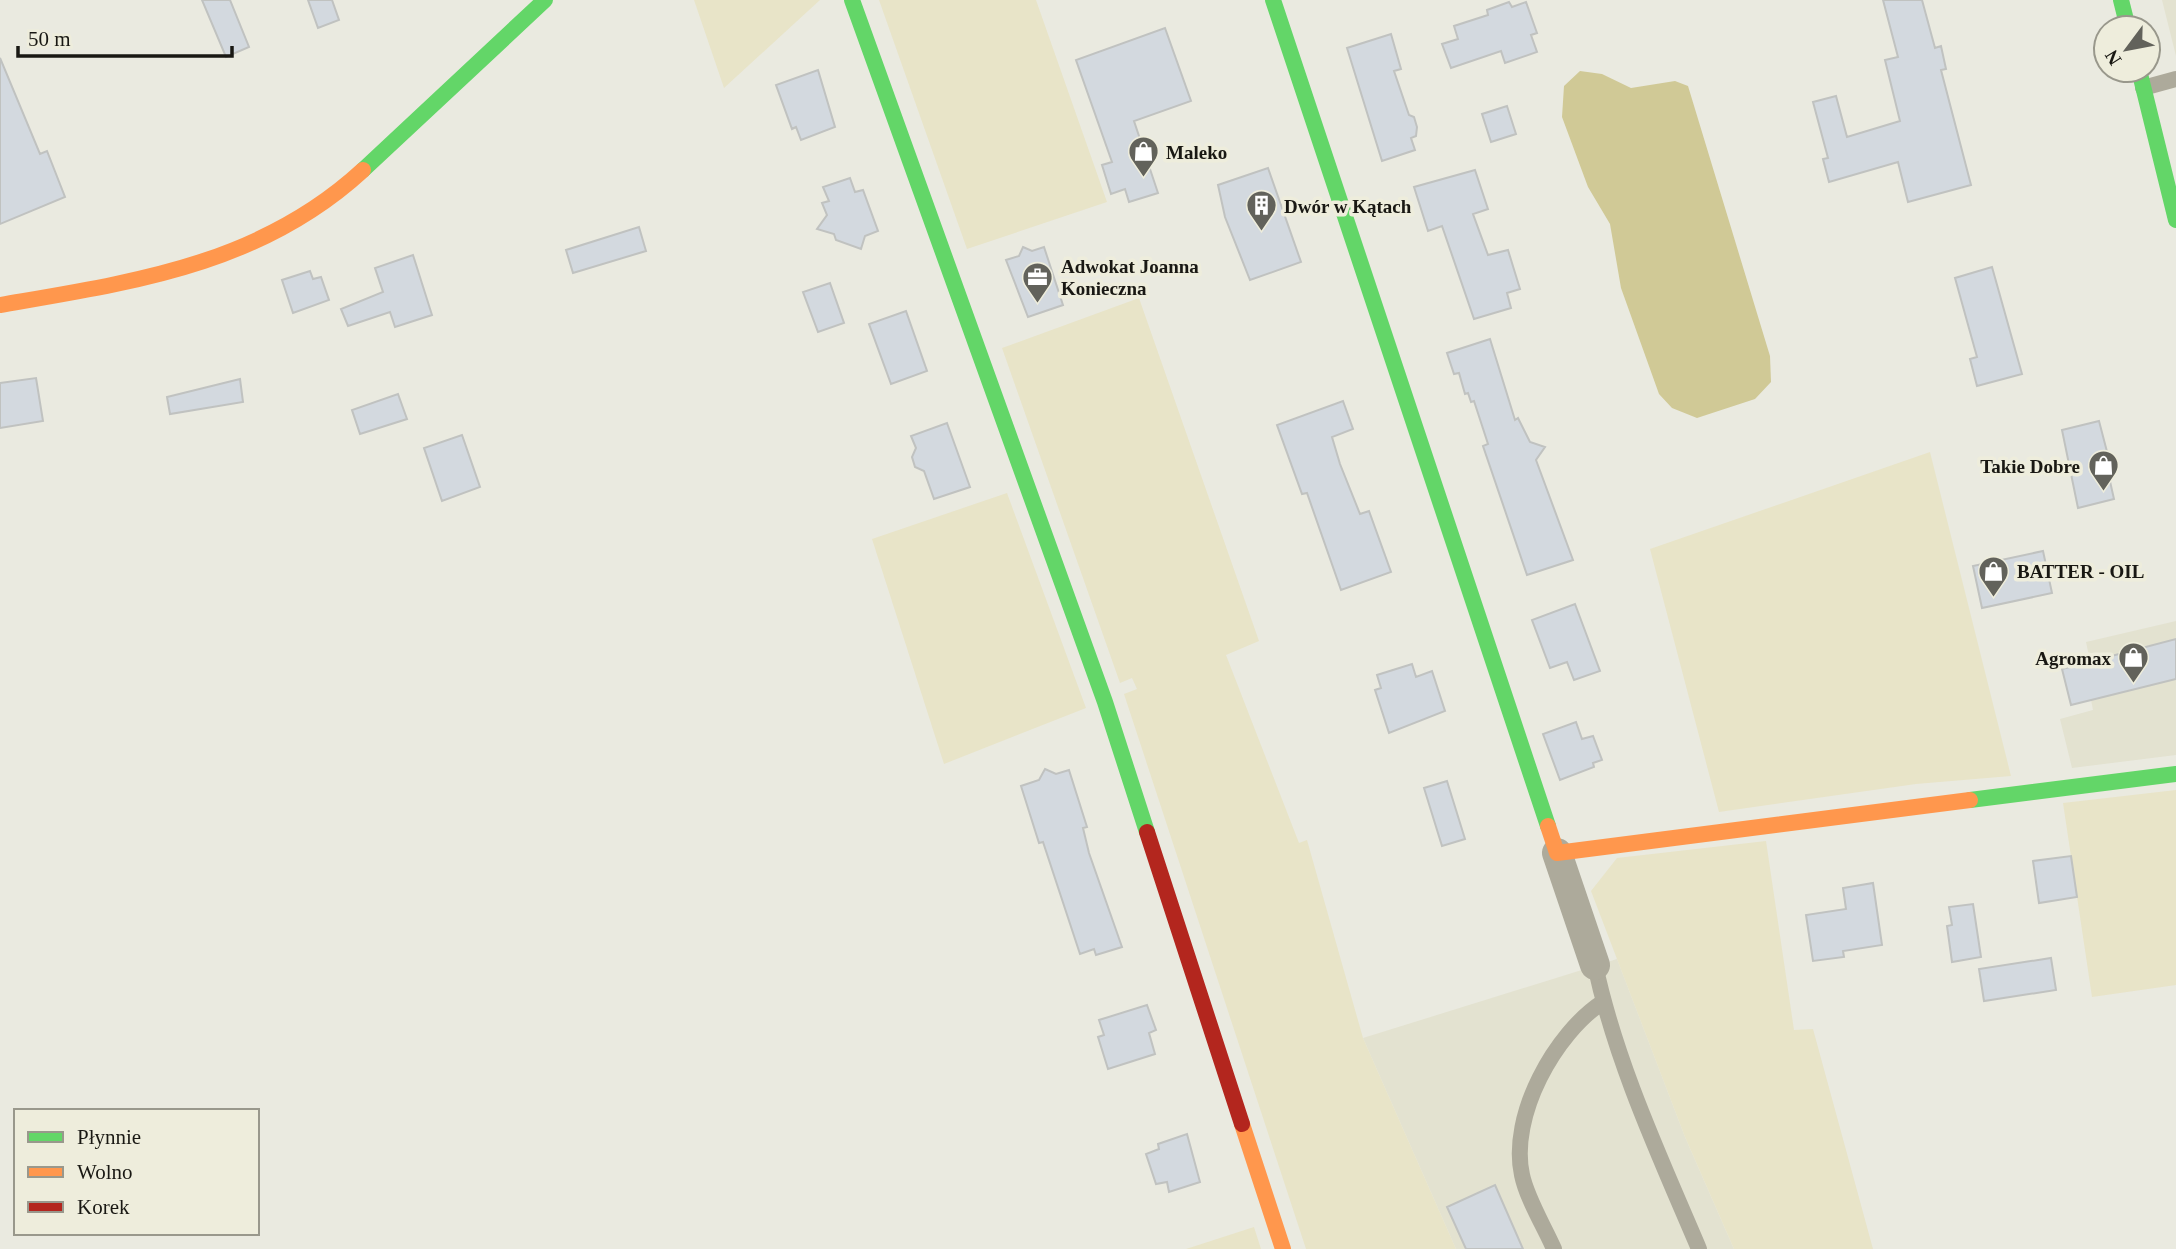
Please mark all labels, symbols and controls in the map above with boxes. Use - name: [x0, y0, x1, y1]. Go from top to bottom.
- scale bar: [18, 14, 231, 58]
- north arrow: [2092, 14, 2162, 84]
- text: 50 m: [28, 27, 71, 51]
- text: N: [2100, 46, 2126, 69]
- shop icon: Maleko: [1126, 135, 1160, 179]
- place label: Maleko: [1166, 142, 1227, 163]
- building icon: Dwór w Kątach: [1244, 189, 1278, 233]
- place label: Dwór w Kątach: [1284, 196, 1412, 217]
- place label: Adwokat Joanna Konieczna: [1061, 256, 1199, 299]
- office icon: Adwokat Joanna Konieczna: [1021, 260, 1055, 304]
- shop icon: Takie Dobre: [2086, 449, 2120, 493]
- place label: Takie Dobre: [1980, 456, 2080, 477]
- shop icon: BATTER - OIL: [1977, 554, 2011, 598]
- place label: BATTER - OIL: [2017, 561, 2144, 582]
- shop icon: Agromax: [2117, 641, 2151, 685]
- place label: Agromax: [2035, 648, 2111, 669]
- legend: [14, 1109, 259, 1235]
- text: Płynnie: [77, 1125, 141, 1149]
- text: Wolno: [77, 1160, 132, 1184]
- text: Korek: [77, 1195, 130, 1219]

